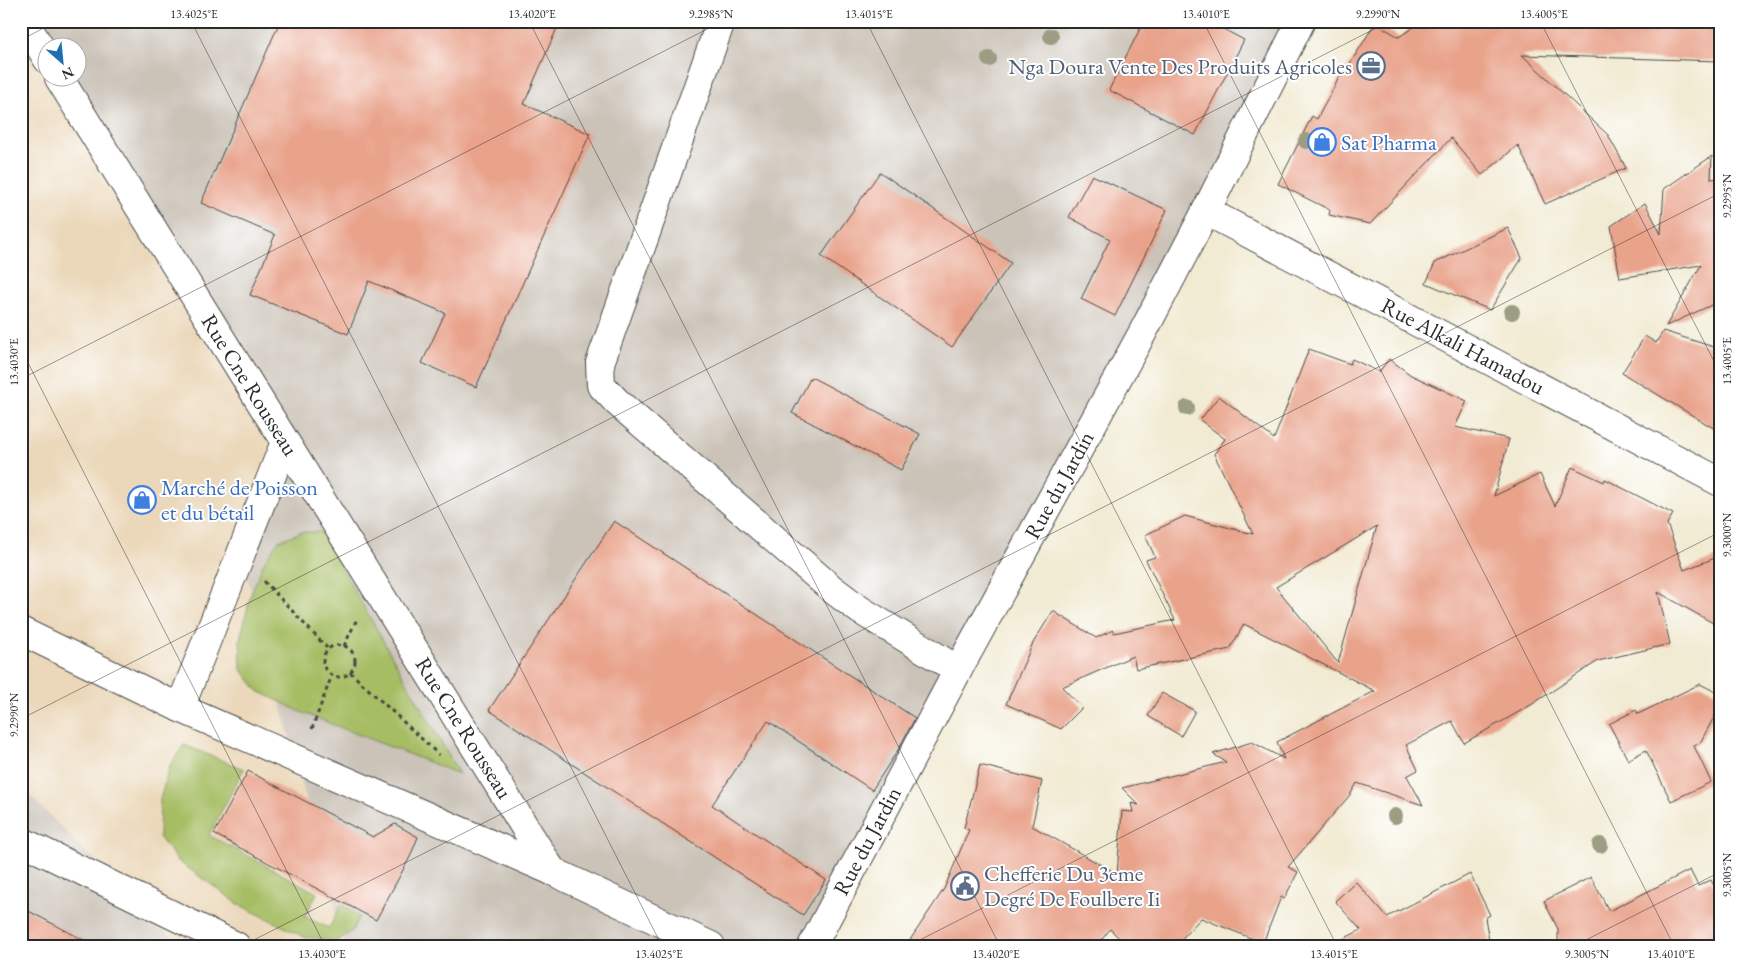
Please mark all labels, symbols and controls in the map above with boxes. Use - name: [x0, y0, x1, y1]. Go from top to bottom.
- text: 13.4025°E: [170, 6, 218, 22]
- text: 13.4020°E: [508, 6, 556, 22]
- text: 9.2985°N: [689, 6, 734, 22]
- text: 13.4015°E: [845, 6, 893, 22]
- text: 13.4010°E: [1182, 6, 1230, 22]
- text: 9.2990°N: [1356, 6, 1401, 22]
- text: 13.4005°E: [1520, 6, 1568, 22]
- north arrow: [38, 38, 88, 88]
- office icon: Nga Doura Vente Des Produits Agricoles: [1356, 51, 1386, 81]
- place label: Nga Doura Vente Des Produits Agricoles: [1008, 52, 1352, 81]
- text: N: [58, 63, 77, 84]
- shop icon: Sat Pharma: [1307, 127, 1337, 157]
- place label: Sat Pharma: [1341, 128, 1437, 157]
- text: 9.2995°N: [1719, 173, 1735, 218]
- street label: Rue Alkali Hamadou: [1376, 291, 1550, 401]
- street label: Rue Cne Rousseau: [195, 309, 305, 462]
- text: 13.4005°E: [1719, 337, 1735, 385]
- text: 13.4030°E: [6, 338, 22, 386]
- street label: Rue du Jardin: [1017, 426, 1101, 544]
- place label: Marché de Poisson et du bétail: [161, 473, 318, 527]
- shop icon: Marché de Poisson et du bétail: [127, 485, 157, 515]
- text: 9.3000°N: [1719, 512, 1735, 557]
- street label: Rue Cne Rousseau: [409, 652, 519, 805]
- text: 9.2990°N: [6, 692, 22, 737]
- street label: Rue du Jardin: [826, 781, 908, 900]
- text: 9.3005°N: [1719, 852, 1735, 897]
- place label: Chefferie Du 3eme Degré De Foulbere Ii: [984, 859, 1160, 913]
- public building icon: Chefferie Du 3eme Degré De Foulbere Ii: [950, 871, 980, 901]
- text: 13.4030°E: [298, 946, 346, 962]
- text: 13.4025°E: [635, 946, 683, 962]
- text: 13.4020°E: [972, 946, 1020, 962]
- text: 13.4015°E: [1310, 946, 1358, 962]
- text: 9.3005°N: [1565, 946, 1610, 962]
- text: 13.4010°E: [1647, 946, 1695, 962]

